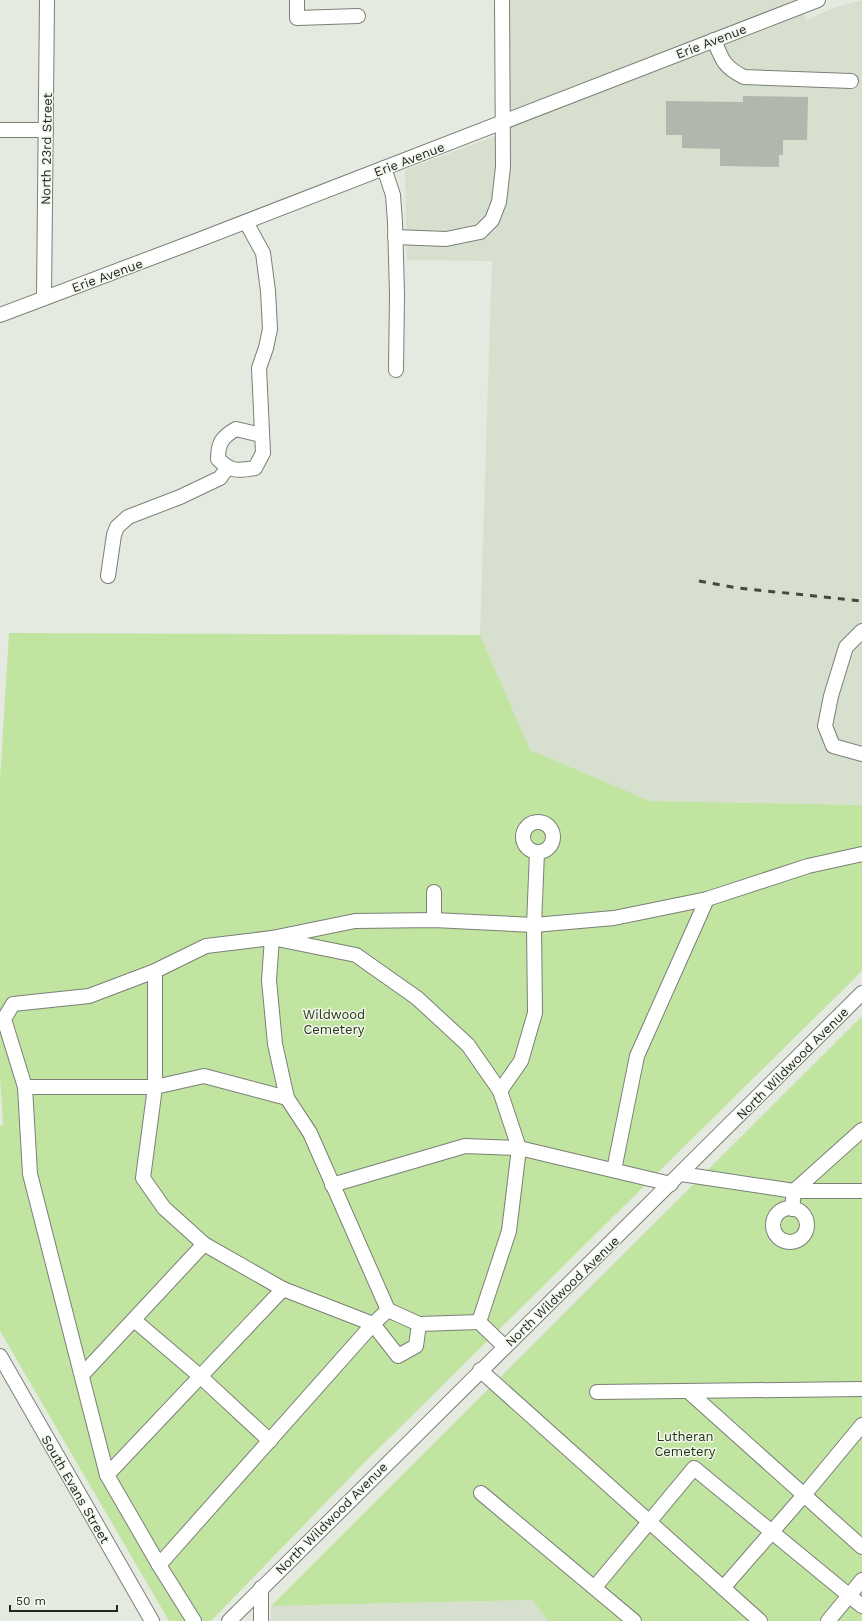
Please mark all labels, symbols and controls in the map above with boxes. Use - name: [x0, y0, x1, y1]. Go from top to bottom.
- street label: Erie Avenue: [674, 21, 749, 62]
- street label: North 23rd Street: [38, 92, 55, 205]
- street label: Erie Avenue: [372, 139, 447, 180]
- street label: Erie Avenue: [70, 256, 145, 295]
- street label: North Wildwood Avenue: [733, 1004, 851, 1122]
- park label: Wildwood Cemetery: [303, 1007, 365, 1037]
- street label: North Wildwood Avenue: [502, 1233, 622, 1350]
- park label: Lutheran Cemetery: [654, 1429, 716, 1459]
- street label: South Evans Street: [38, 1433, 113, 1546]
- street label: North Wildwood Avenue: [272, 1459, 390, 1577]
- scale bar: [10, 1587, 117, 1613]
- text: 50 m: [16, 1594, 46, 1608]

